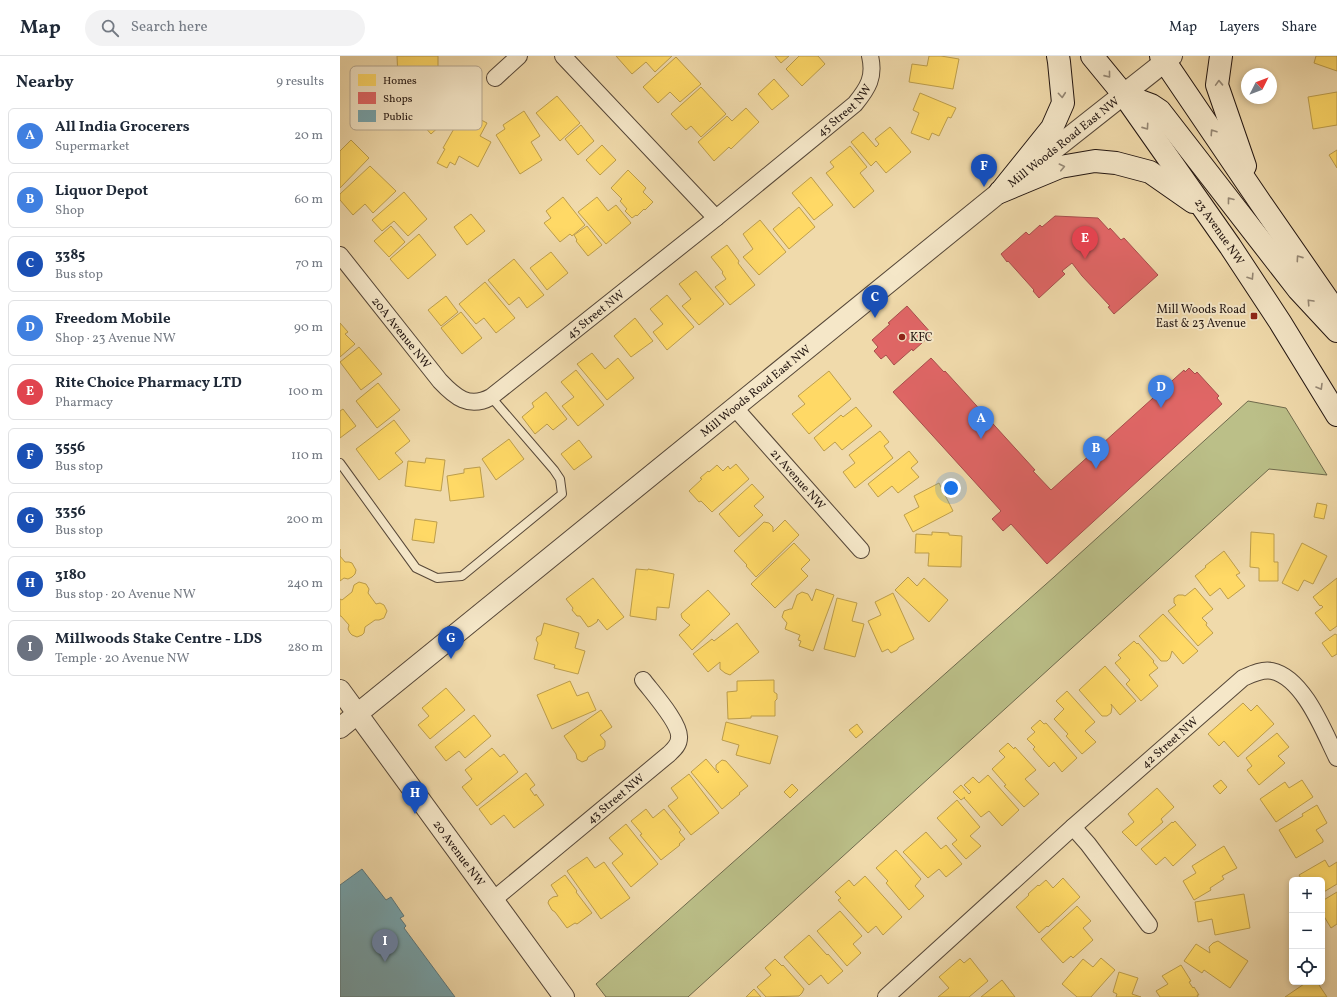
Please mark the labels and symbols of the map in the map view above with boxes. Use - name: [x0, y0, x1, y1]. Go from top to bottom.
- legend: [350, 66, 482, 130]
- north arrow: [1241, 68, 1277, 104]
- one-way arrow: [1103, 71, 1110, 78]
- text: Homes: [383, 74, 417, 89]
- one-way arrow: [1215, 80, 1223, 86]
- street label: 45 Street NW: [814, 82, 876, 141]
- text: Shops: [383, 92, 413, 107]
- one-way arrow: [1058, 92, 1067, 98]
- street label: Mill Woods Road East NW: [1005, 94, 1123, 192]
- text: Public: [383, 110, 413, 125]
- one-way arrow: [1141, 122, 1148, 129]
- one-way arrow: [1210, 129, 1218, 136]
- pin: F: [971, 154, 997, 187]
- one-way arrow: [1059, 163, 1066, 171]
- street label: 23 Avenue NW: [1190, 196, 1247, 268]
- one-way arrow: [1227, 198, 1234, 205]
- pin: E: [1072, 226, 1098, 259]
- one-way arrow: [1297, 256, 1304, 263]
- one-way arrow: [1246, 273, 1253, 280]
- pin: C: [862, 285, 888, 318]
- street label: 45 Street NW: [564, 287, 628, 343]
- street label: 20A Avenue NW: [367, 294, 434, 372]
- one-way arrow: [1308, 299, 1315, 307]
- place label: Mill Woods Road East & 23 Avenue: [1156, 302, 1246, 332]
- marker: Mill Woods Road East & 23 Avenue: [1249, 311, 1259, 321]
- place label: KFC: [910, 330, 933, 346]
- marker: KFC: [897, 332, 907, 342]
- street label: Mill Woods Road East NW: [697, 342, 814, 441]
- pin: D: [1148, 375, 1174, 408]
- one-way arrow: [1316, 383, 1323, 390]
- pin: A: [968, 406, 994, 439]
- pin: B: [1083, 436, 1109, 469]
- street label: 21 Avenue NW: [766, 446, 829, 514]
- your location: [941, 478, 961, 498]
- pin: G: [438, 626, 464, 659]
- street label: 42 Street NW: [1138, 714, 1202, 773]
- street label: 43 Street NW: [584, 771, 648, 828]
- pin: H: [402, 781, 428, 814]
- street label: 20 Avenue NW: [429, 817, 488, 890]
- pin: I: [372, 929, 398, 962]

